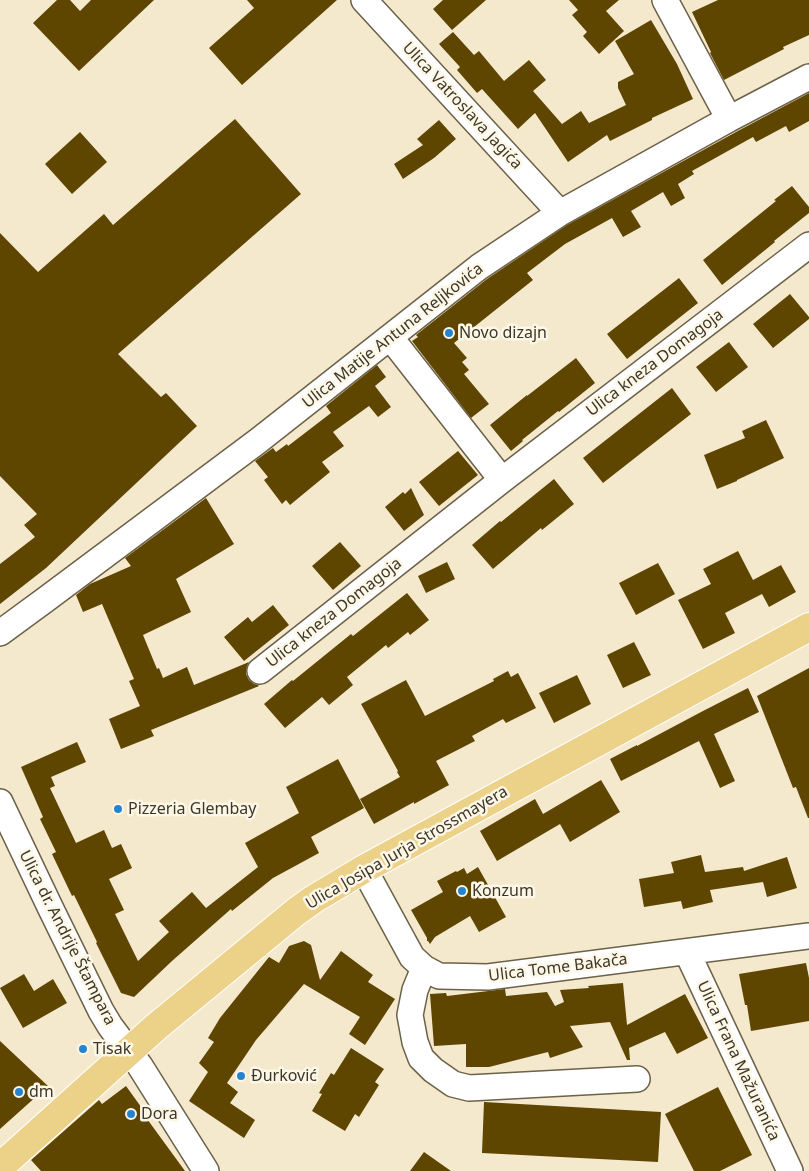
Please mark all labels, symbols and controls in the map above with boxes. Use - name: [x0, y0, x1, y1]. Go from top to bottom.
- street label: Ulica Vatroslava Jagića: [398, 38, 526, 174]
- street label: Ulica Matije Antuna Reljkovića: [299, 259, 487, 413]
- street label: Ulica kneza Domagoja: [583, 305, 727, 421]
- place label: Novo dizajn: [459, 323, 547, 343]
- marker: Novo dizajn: [443, 327, 455, 339]
- street label: Ulica kneza Domagoja: [262, 554, 406, 672]
- street label: Ulica Josipa Jurja Strossmayera: [303, 782, 511, 914]
- place label: Pizzeria Glembay: [128, 799, 256, 819]
- marker: Pizzeria Glembay: [112, 803, 124, 815]
- street label: Ulica dr. Andrije Štampara: [14, 847, 120, 1029]
- place label: Konzum: [472, 881, 534, 901]
- marker: Konzum: [456, 885, 468, 897]
- street label: Ulica Tome Bakača: [487, 950, 629, 986]
- street label: Ulica Frana Mažuranića: [692, 978, 784, 1144]
- place label: Tisak: [93, 1039, 131, 1059]
- marker: Tisak: [77, 1043, 89, 1055]
- place label: Đurković: [251, 1066, 317, 1086]
- marker: Đurković: [235, 1070, 247, 1082]
- place label: dm: [29, 1082, 54, 1102]
- marker: dm: [13, 1086, 25, 1098]
- place label: Dora: [141, 1104, 178, 1124]
- marker: Dora: [125, 1108, 137, 1120]

